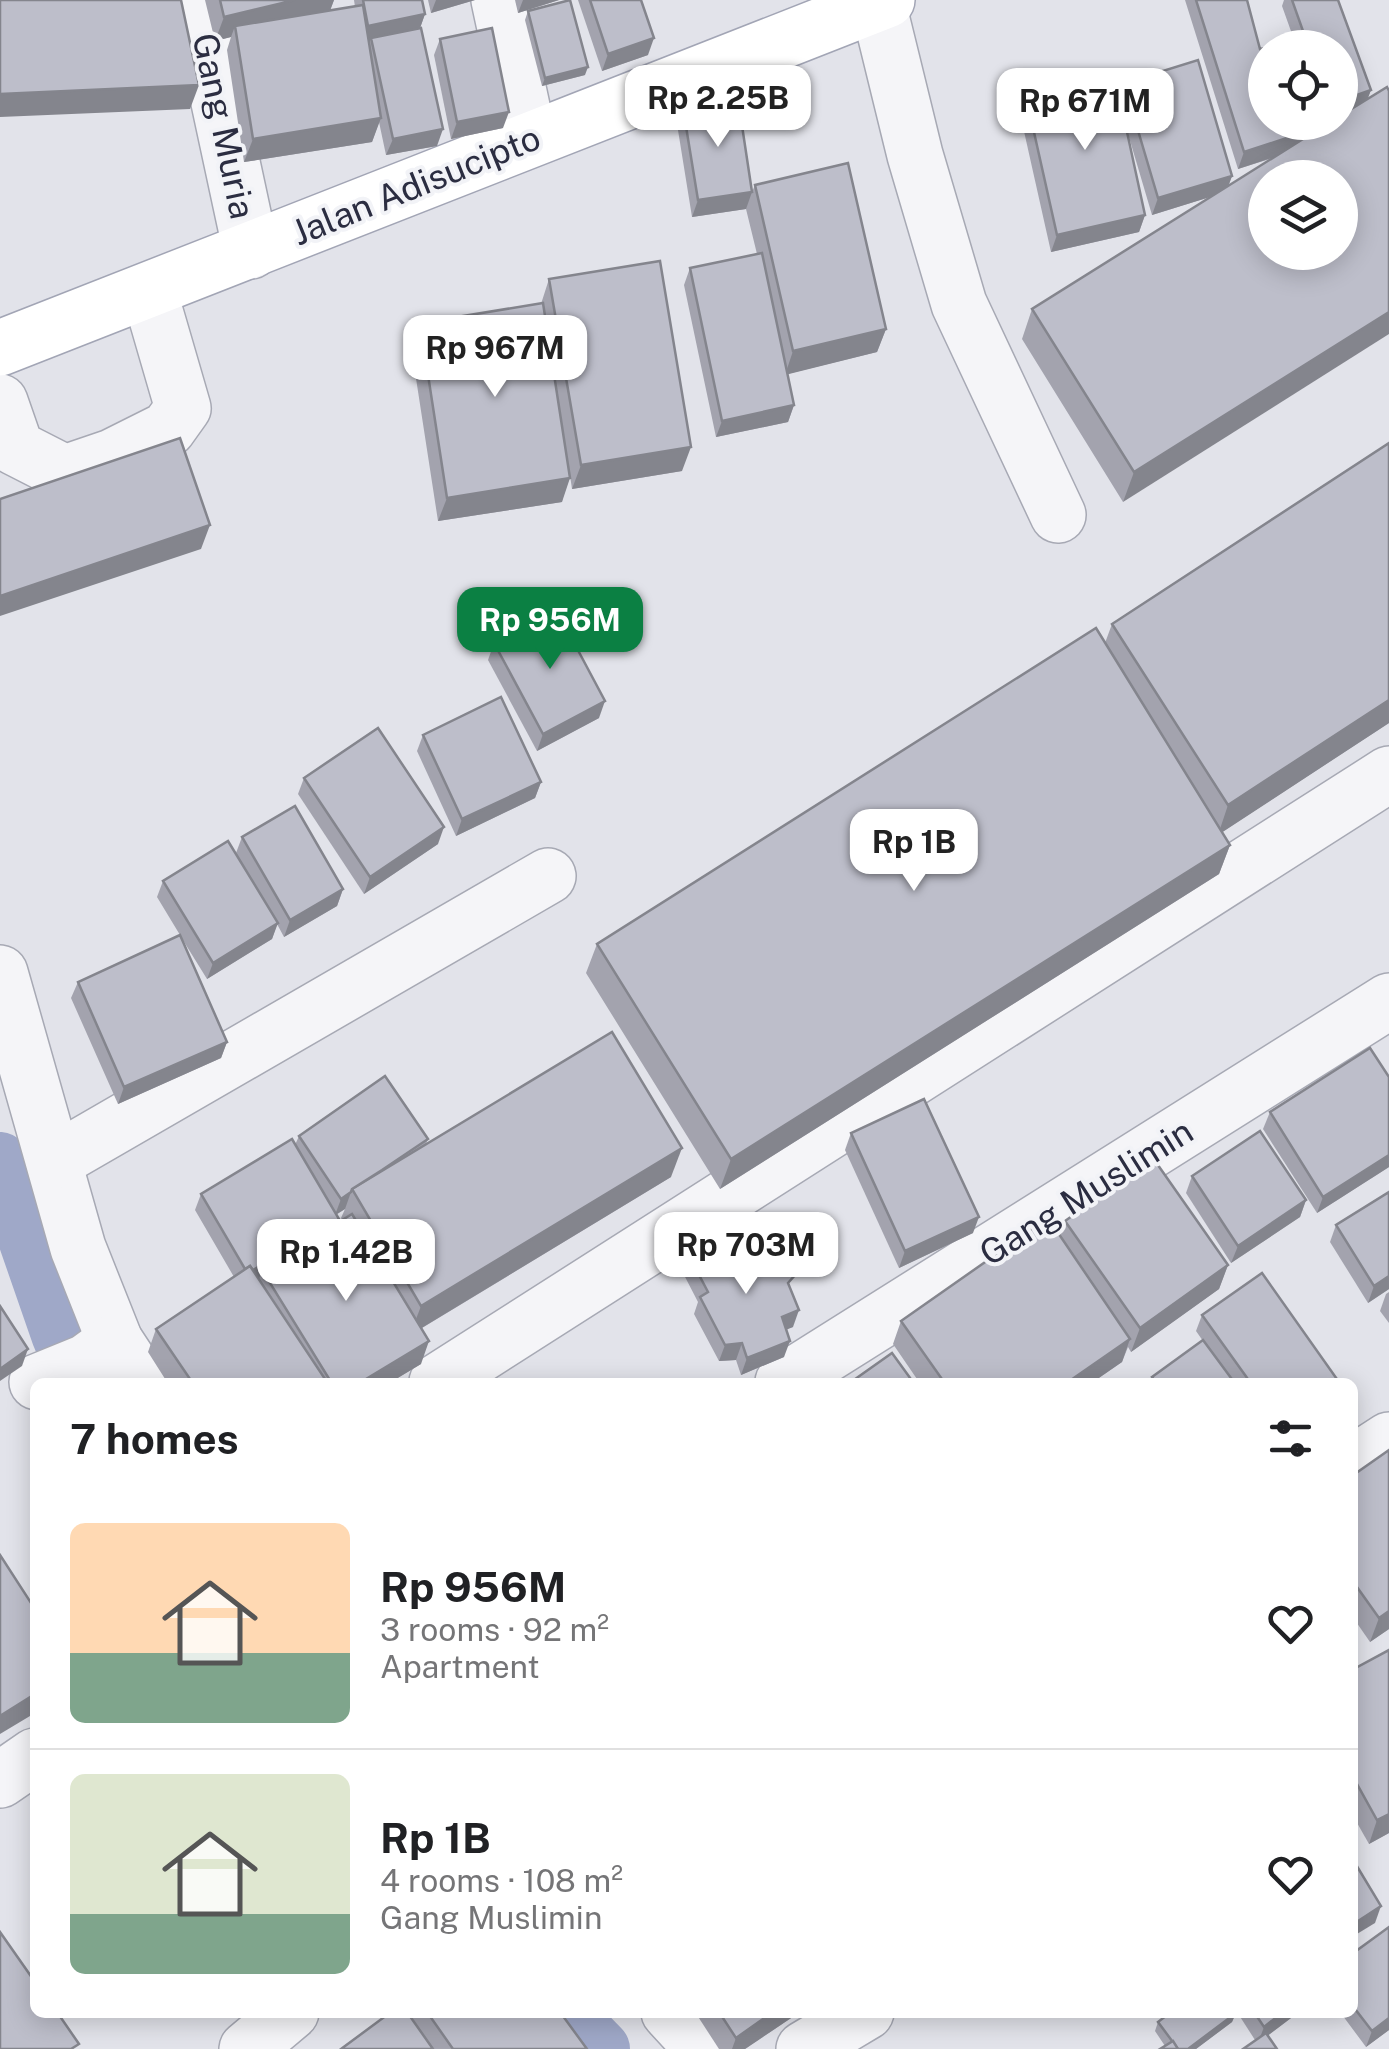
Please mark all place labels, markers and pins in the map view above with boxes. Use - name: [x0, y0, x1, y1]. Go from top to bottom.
- pin: Rp 2.25B: [615, 65, 821, 150]
- pin: Rp 671M: [993, 68, 1177, 153]
- pin: Rp 967M: [403, 315, 587, 400]
- pin: Rp 956M: [458, 587, 642, 672]
- pin: Rp 1B: [844, 809, 984, 894]
- pin: Rp 703M: [654, 1212, 838, 1297]
- pin: Rp 1.42B: [243, 1219, 449, 1304]

